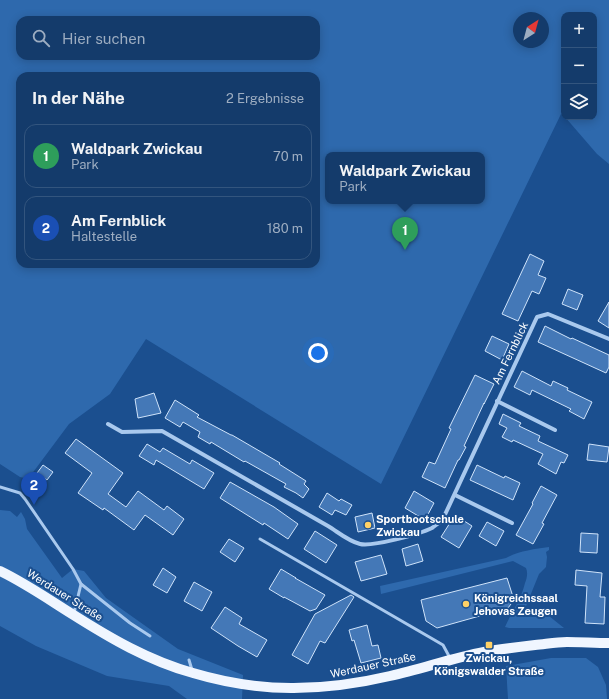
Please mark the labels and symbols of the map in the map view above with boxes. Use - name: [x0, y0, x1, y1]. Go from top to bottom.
- north arrow: [513, 12, 549, 48]
- pin: 1: [392, 217, 418, 250]
- street label: Am Fernblick: [490, 320, 530, 386]
- your location: [308, 343, 328, 363]
- pin: 2: [21, 472, 47, 505]
- place label: Sportbootschule Zwickau: [376, 513, 464, 538]
- marker: Sportbootschule Zwickau: [363, 520, 373, 530]
- street label: Werdauer Straße: [25, 567, 105, 623]
- place label: Königreichssaal Jehovas Zeugen: [474, 592, 558, 617]
- marker: Königreichssaal Jehovas Zeugen: [461, 599, 471, 609]
- marker: Zwickau, Königswalder Straße: [484, 640, 494, 650]
- street label: Werdauer Straße: [329, 650, 417, 680]
- place label: Zwickau, Königswalder Straße: [434, 652, 544, 677]

